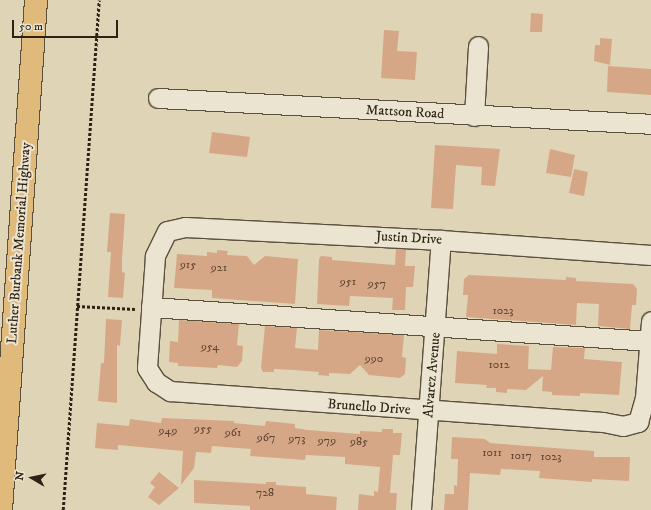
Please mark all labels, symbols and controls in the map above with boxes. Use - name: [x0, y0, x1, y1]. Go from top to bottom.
- scale bar: [14, 12, 120, 38]
- text: 50 m: [19, 19, 43, 34]
- street label: Mattson Road: [365, 102, 445, 122]
- street label: Luther Burbank Memorial Highway: [4, 142, 34, 344]
- street label: Justin Drive: [375, 228, 443, 248]
- house number: 915: [180, 258, 196, 272]
- house number: 921: [211, 261, 227, 275]
- house number: 951: [340, 275, 356, 289]
- house number: 957: [368, 277, 386, 291]
- house number: 1023: [492, 304, 514, 318]
- street label: Alvarez Avenue: [420, 332, 444, 418]
- house number: 954: [201, 340, 219, 354]
- house number: 990: [365, 352, 383, 366]
- house number: 1012: [488, 358, 510, 372]
- street label: Brunello Drive: [327, 396, 411, 418]
- house number: 955: [194, 422, 212, 436]
- house number: 949: [159, 424, 177, 438]
- house number: 961: [225, 426, 241, 440]
- house number: 967: [257, 431, 275, 445]
- house number: 973: [289, 432, 305, 446]
- house number: 979: [318, 434, 336, 448]
- house number: 985: [350, 435, 368, 449]
- house number: 1011: [482, 446, 502, 460]
- house number: 1017: [510, 449, 532, 463]
- house number: 1023: [540, 450, 562, 464]
- north arrow: [12, 458, 52, 498]
- text: N: [13, 471, 28, 482]
- house number: 728: [256, 486, 274, 500]

